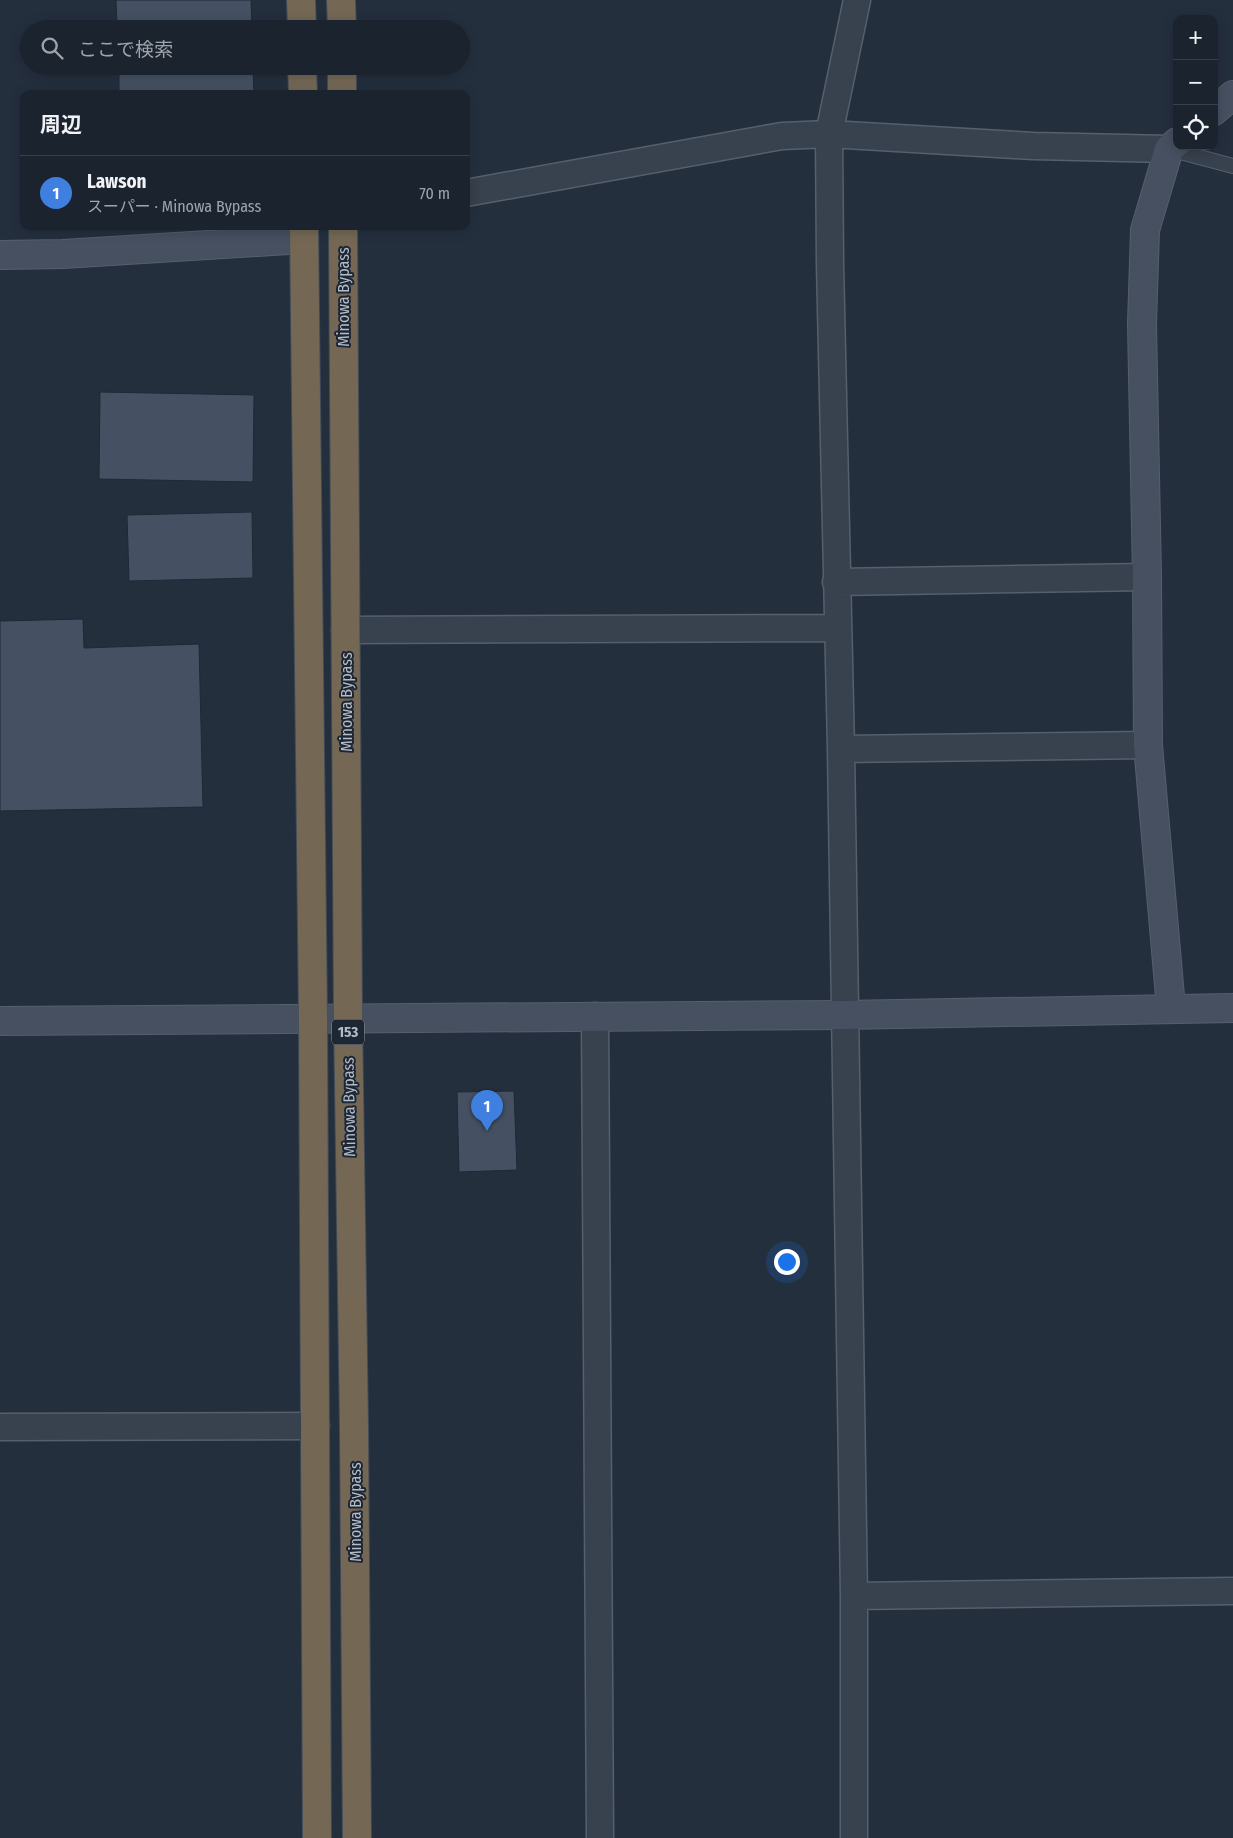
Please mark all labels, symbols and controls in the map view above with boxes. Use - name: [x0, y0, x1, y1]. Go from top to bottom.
- map controls: [1173, 15, 1218, 150]
- button: +: [1173, 15, 1218, 60]
- search box: [20, 20, 470, 75]
- icon: search: [38, 34, 66, 62]
- text: ここで検索: [78, 38, 173, 61]
- button: −: [1173, 60, 1218, 105]
- button: locate: [1173, 105, 1218, 150]
- text: 周辺: [40, 112, 82, 138]
- text: Lawson: [87, 170, 147, 193]
- text: 1: [53, 184, 59, 203]
- text: 70 m: [419, 184, 450, 203]
- text: スーパー · Minowa Bypass: [87, 197, 261, 216]
- street label: Minowa Bypass: [334, 247, 353, 347]
- street label: Minowa Bypass: [337, 652, 356, 752]
- road number: 153: [332, 1020, 364, 1044]
- street label: Minowa Bypass: [339, 1057, 359, 1157]
- pin: 1: [471, 1090, 503, 1131]
- your location: [774, 1249, 800, 1275]
- street label: Minowa Bypass: [346, 1462, 365, 1562]

